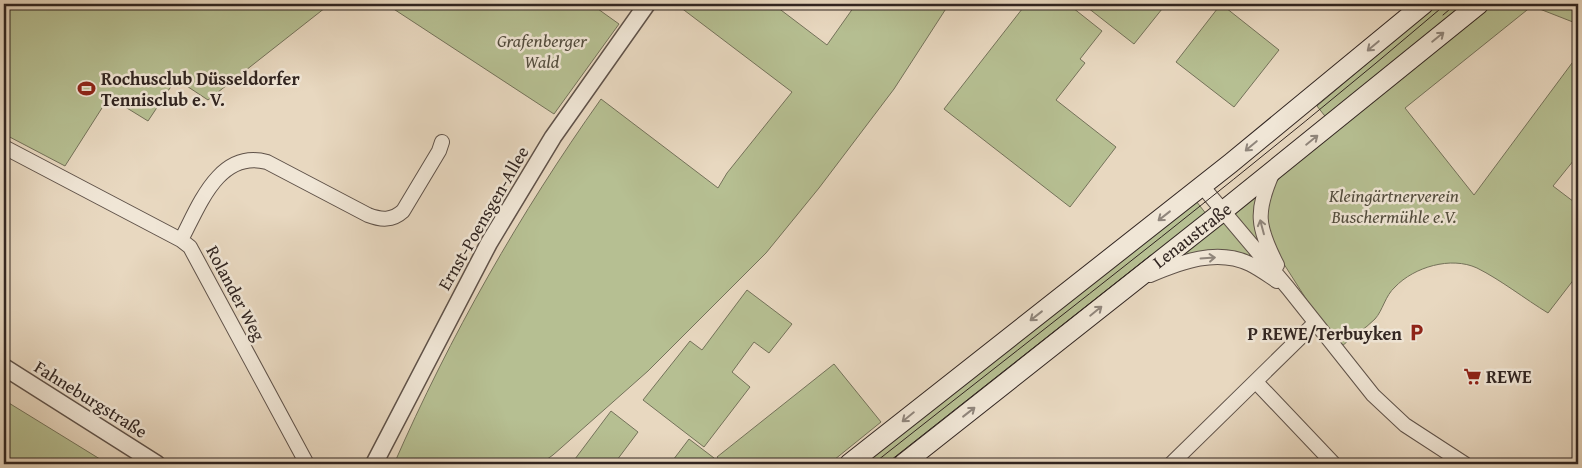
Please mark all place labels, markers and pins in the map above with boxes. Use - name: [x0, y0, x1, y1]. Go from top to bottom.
- place label: Rochusclub Düsseldorfer Tennisclub e. V.: [101, 65, 300, 113]
- sports icon: Rochusclub Düsseldorfer Tennisclub e. V.: [77, 78, 97, 98]
- place label: P REWE/Terbuyken: [1247, 320, 1402, 347]
- parking icon: P REWE/Terbuyken: [1406, 323, 1426, 343]
- place label: REWE: [1486, 363, 1532, 390]
- supermarket icon: REWE: [1462, 366, 1482, 386]

